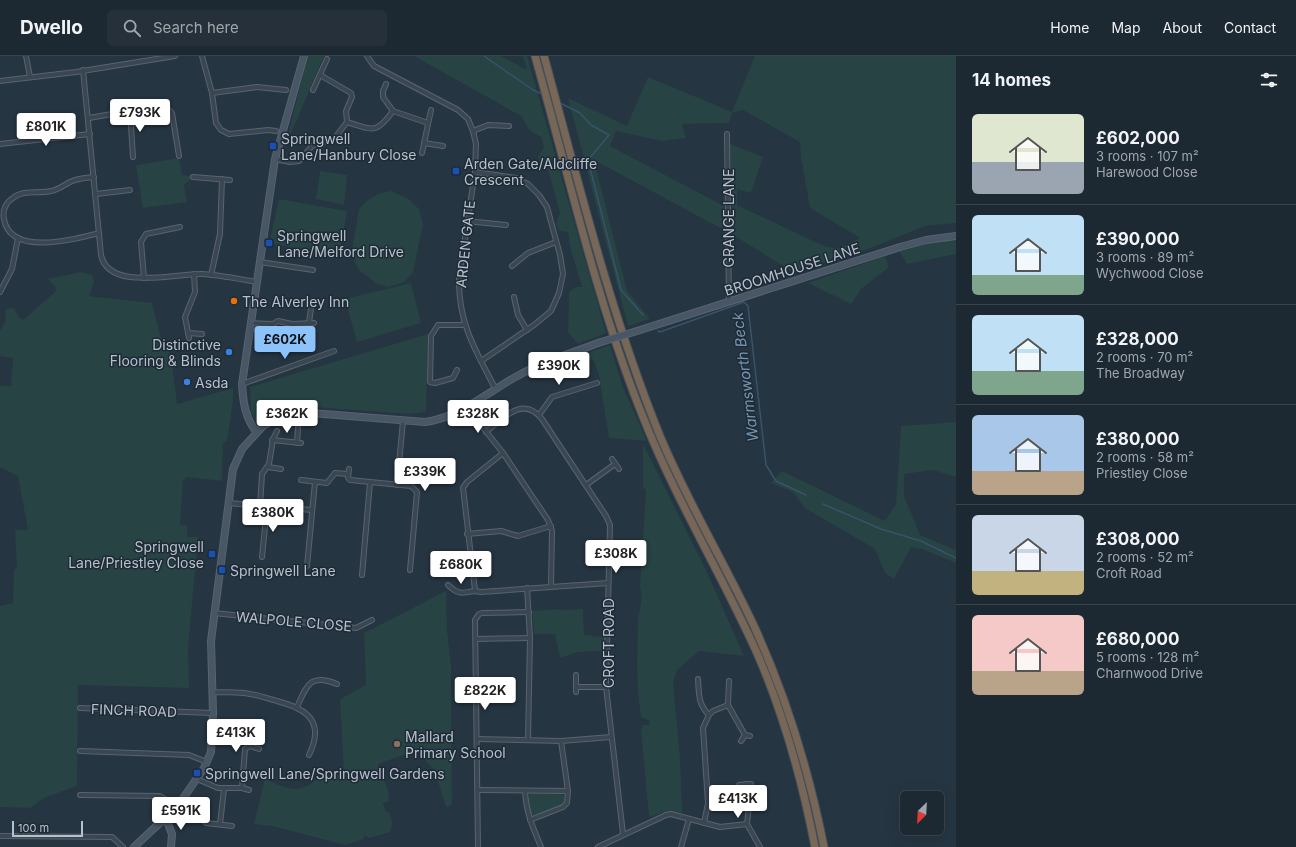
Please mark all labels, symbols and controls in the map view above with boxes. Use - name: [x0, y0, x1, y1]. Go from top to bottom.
- search box: [107, 10, 387, 46]
- text: Dwello: [20, 16, 83, 39]
- icon: search: [121, 17, 143, 39]
- text: Search here: [153, 18, 239, 37]
- text: Home: [1050, 19, 1089, 36]
- text: Map: [1111, 19, 1141, 36]
- text: About: [1163, 19, 1202, 36]
- text: Contact: [1224, 19, 1276, 36]
- icon: filters: [1258, 69, 1280, 91]
- text: 14 homes: [972, 70, 1051, 90]
- pin: £793K: [112, 99, 168, 133]
- text: £793K: [119, 104, 161, 120]
- pin: £801K: [18, 113, 74, 147]
- text: £801K: [26, 118, 66, 134]
- text: £602,000: [1096, 128, 1180, 148]
- place label: Springwell Lane/Hanbury Close: [281, 130, 417, 163]
- icon: home: [1004, 130, 1052, 178]
- marker: Springwell Lane/Hanbury Close: [268, 141, 278, 151]
- text: 3 rooms · 107 m²: [1096, 148, 1199, 164]
- place label: Arden Gate/Aldcliffe Crescent: [464, 155, 597, 188]
- text: Harewood Close: [1096, 164, 1197, 180]
- marker: Arden Gate/Aldcliffe Crescent: [451, 166, 461, 176]
- street label: GRANGE LANE: [720, 169, 737, 268]
- street label: ARDEN GATE: [452, 199, 478, 289]
- place label: Springwell Lane/Melford Drive: [277, 227, 404, 260]
- text: £390,000: [1096, 229, 1179, 249]
- icon: home: [1004, 231, 1052, 279]
- marker: Springwell Lane/Melford Drive: [264, 238, 274, 248]
- street label: BROOMHOUSE LANE: [722, 239, 862, 299]
- text: 3 rooms · 89 m²: [1096, 249, 1194, 265]
- text: Wychwood Close: [1096, 265, 1203, 281]
- place label: The Alverley Inn: [242, 293, 349, 310]
- marker: The Alverley Inn: [229, 296, 239, 306]
- water label: Warmsworth Beck: [728, 310, 762, 443]
- pin: £602K: [257, 326, 313, 360]
- text: £328,000: [1096, 329, 1179, 349]
- text: £602K: [263, 331, 307, 347]
- icon: home: [1004, 331, 1052, 379]
- place label: Distinctive Flooring & Blinds: [110, 336, 221, 369]
- marker: Distinctive Flooring & Blinds: [224, 347, 234, 357]
- text: 2 rooms · 70 m²: [1096, 349, 1193, 365]
- pin: £390K: [531, 352, 587, 386]
- text: £390K: [537, 357, 581, 373]
- text: The Broadway: [1096, 365, 1185, 381]
- place label: Asda: [195, 374, 228, 391]
- marker: Asda: [182, 377, 192, 387]
- pin: £362K: [259, 400, 315, 434]
- pin: £328K: [450, 400, 506, 434]
- text: £362K: [266, 405, 308, 421]
- text: £328K: [457, 405, 499, 421]
- text: £380,000: [1096, 429, 1179, 449]
- icon: home: [1004, 431, 1052, 479]
- text: 2 rooms · 58 m²: [1096, 449, 1194, 465]
- pin: £339K: [397, 458, 453, 492]
- text: £339K: [404, 463, 446, 479]
- text: Priestley Close: [1096, 465, 1188, 481]
- pin: £380K: [245, 499, 301, 533]
- text: £380K: [251, 504, 295, 520]
- text: £308,000: [1096, 529, 1180, 549]
- icon: home: [1004, 531, 1052, 579]
- place label: Springwell Lane/Priestley Close: [68, 538, 204, 571]
- pin: £308K: [588, 540, 644, 574]
- text: £308K: [594, 545, 638, 561]
- marker: Springwell Lane/Priestley Close: [207, 549, 217, 559]
- text: 2 rooms · 52 m²: [1096, 549, 1194, 565]
- pin: £680K: [433, 551, 489, 585]
- text: £680K: [439, 556, 483, 572]
- place label: Springwell Lane: [230, 562, 336, 579]
- marker: Springwell Lane: [217, 565, 227, 575]
- text: Croft Road: [1096, 565, 1162, 581]
- street label: CROFT ROAD: [600, 598, 617, 688]
- street label: WALPOLE CLOSE: [235, 607, 353, 635]
- text: £680,000: [1096, 629, 1180, 649]
- icon: home: [1004, 631, 1052, 679]
- text: 5 rooms · 128 m²: [1096, 649, 1199, 665]
- text: Charnwood Drive: [1096, 665, 1203, 681]
- pin: £822K: [457, 677, 513, 711]
- text: £822K: [464, 682, 506, 698]
- street label: FINCH ROAD: [91, 700, 177, 720]
- pin: £413K: [208, 719, 264, 753]
- text: £413K: [216, 724, 256, 740]
- place label: Mallard Primary School: [405, 728, 506, 761]
- marker: Mallard Primary School: [392, 739, 402, 749]
- place label: Springwell Lane/Springwell Gardens: [205, 765, 445, 782]
- marker: Springwell Lane/Springwell Gardens: [192, 768, 202, 778]
- pin: £413K: [710, 785, 766, 819]
- text: £413K: [718, 790, 758, 806]
- north arrow: [900, 791, 944, 835]
- map controls: [900, 791, 944, 835]
- pin: £591K: [153, 797, 209, 831]
- text: £591K: [161, 802, 201, 818]
- scale bar: [12, 819, 83, 838]
- text: 100 m: [18, 821, 49, 835]

